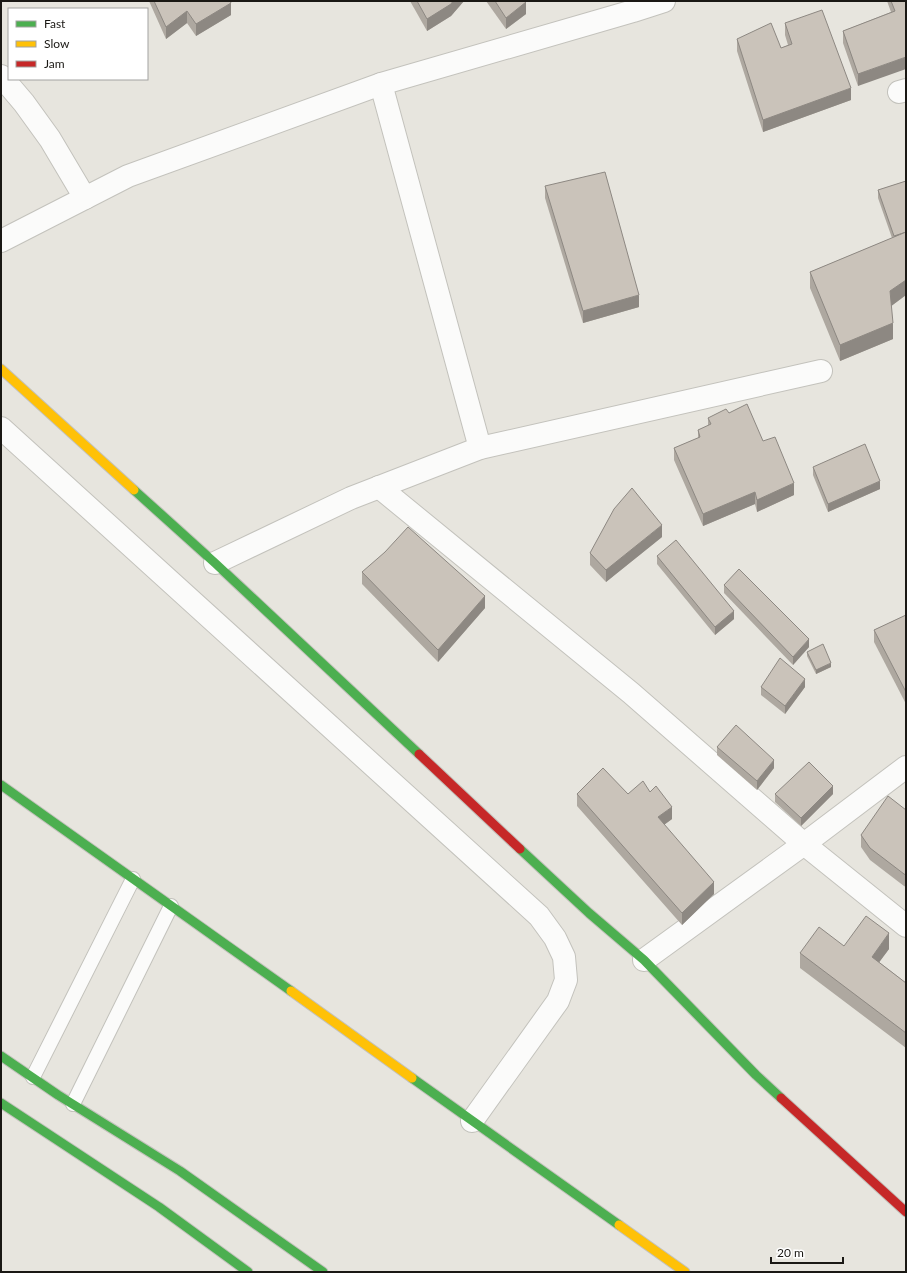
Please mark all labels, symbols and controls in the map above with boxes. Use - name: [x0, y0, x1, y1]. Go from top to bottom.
- legend: [8, 8, 148, 80]
- text: Fast: [44, 16, 66, 31]
- text: Slow: [44, 36, 70, 51]
- text: Jam: [44, 56, 65, 71]
- scale bar: [771, 1239, 843, 1265]
- text: 20 m: [777, 1245, 804, 1260]

